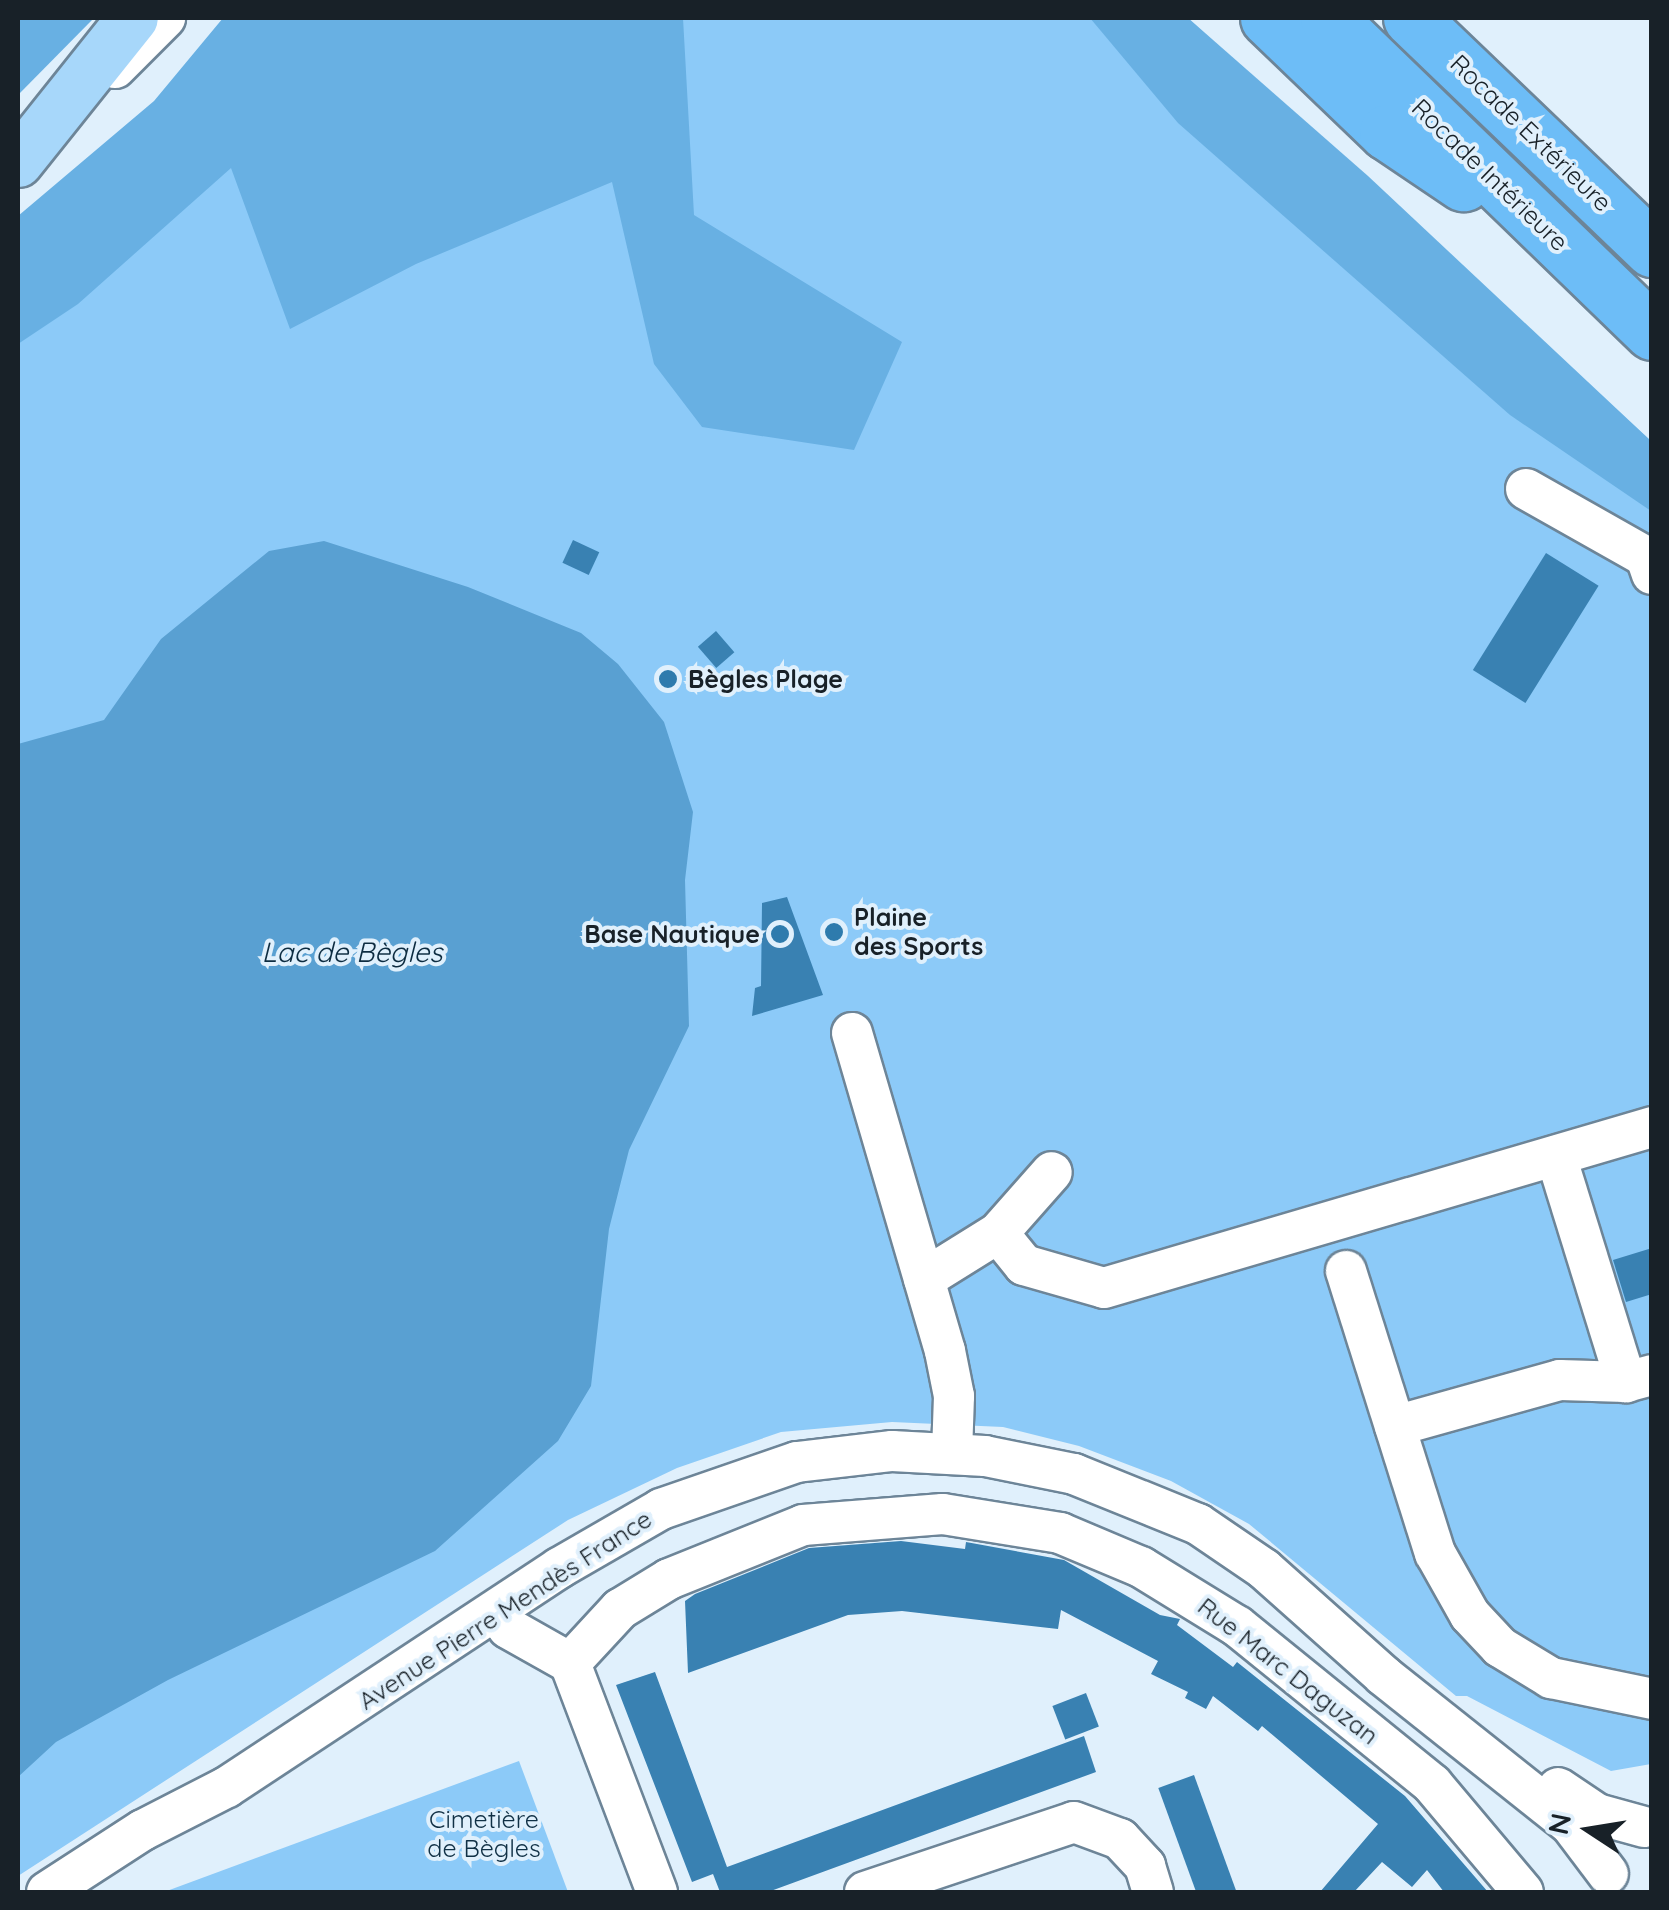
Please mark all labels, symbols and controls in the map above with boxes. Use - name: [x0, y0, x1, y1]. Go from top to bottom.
- street label: Rocade Extérieure: [1444, 48, 1618, 218]
- street label: Rocade Intérieure: [1406, 93, 1574, 257]
- place label: Bègles Plage: [688, 664, 843, 694]
- marker: Bègles Plage: [657, 668, 679, 690]
- place label: Plaine des Sports: [854, 903, 983, 962]
- place label: Base Nautique: [584, 919, 760, 949]
- marker: Plaine des Sports: [823, 921, 845, 943]
- marker: Base Nautique: [769, 923, 791, 945]
- water label: Lac de Bègles: [262, 935, 442, 969]
- street label: Avenue Pierre Mendès France: [353, 1504, 657, 1716]
- street label: Rue Marc Daguzan: [1192, 1591, 1384, 1751]
- north arrow: [1539, 1780, 1639, 1880]
- park label: Cimetière de Bègles: [427, 1805, 541, 1864]
- text: N: [1540, 1810, 1578, 1837]

